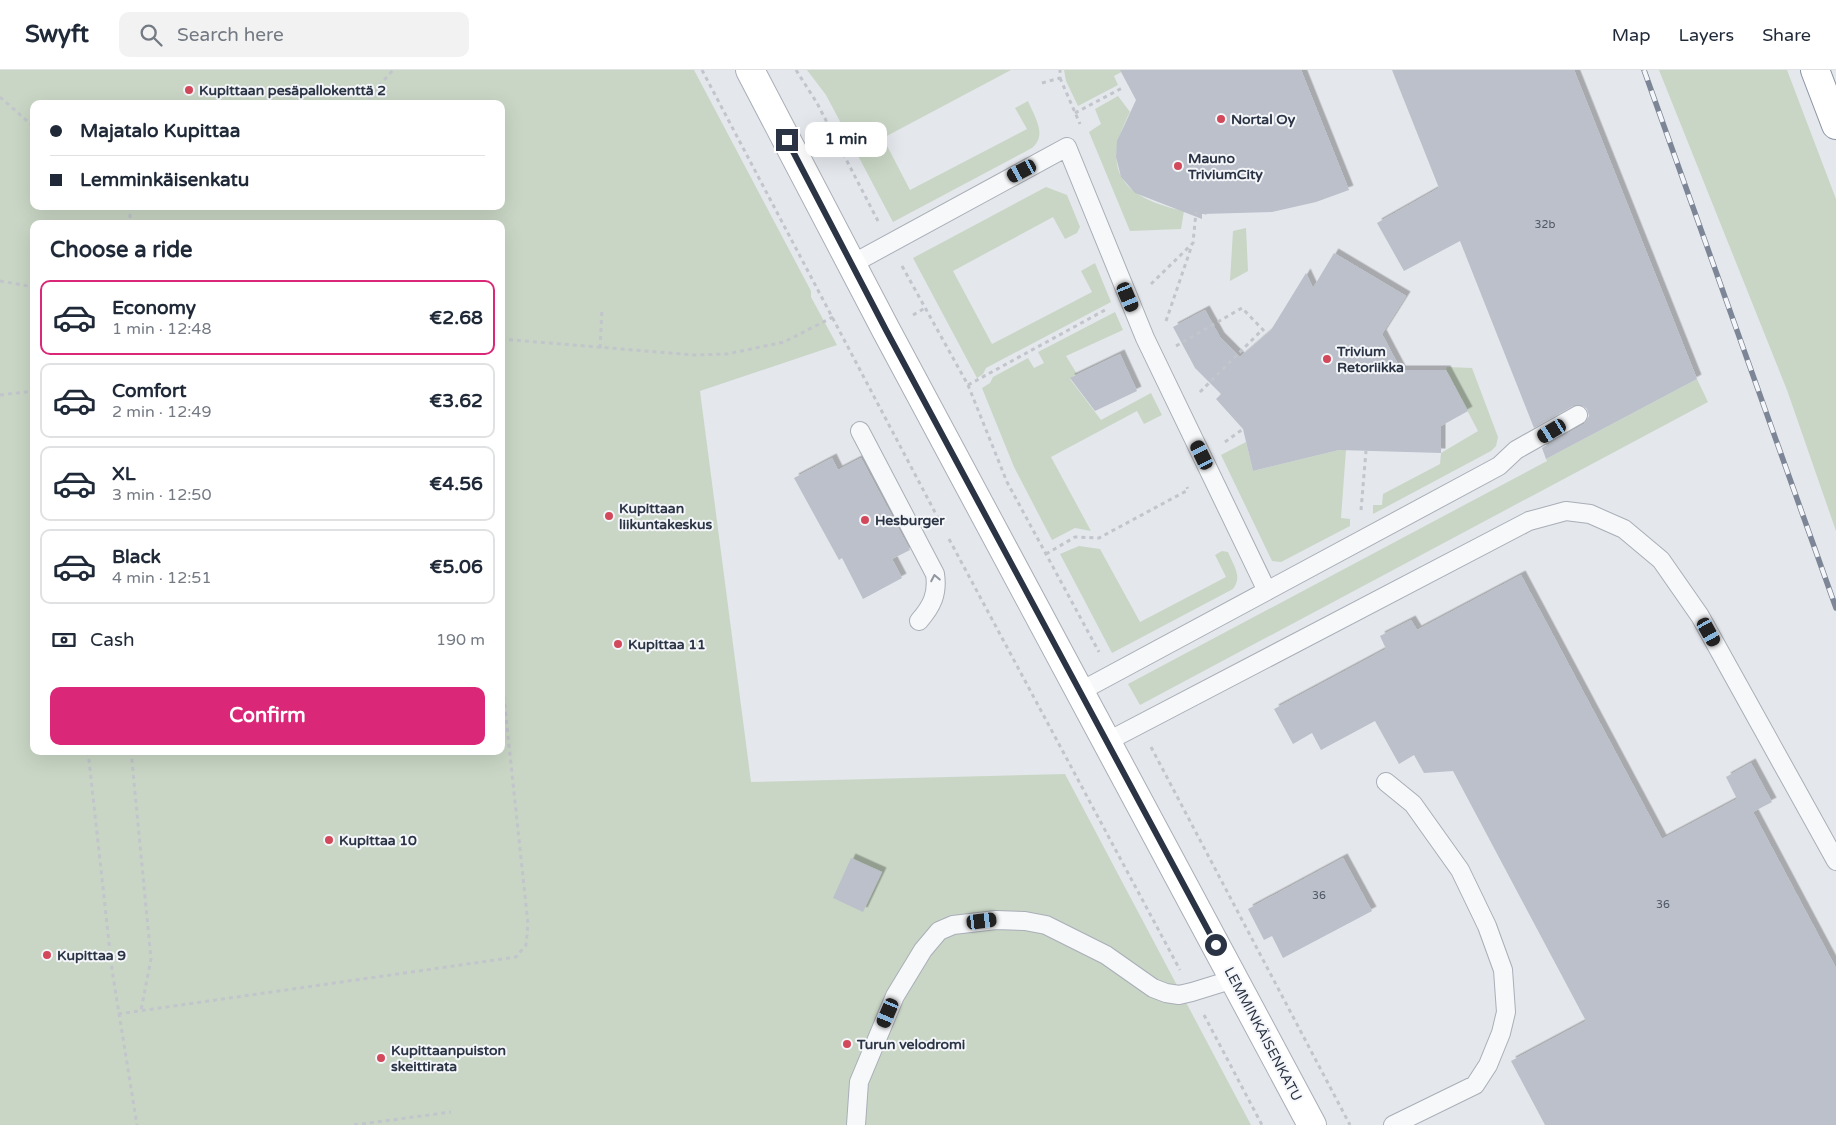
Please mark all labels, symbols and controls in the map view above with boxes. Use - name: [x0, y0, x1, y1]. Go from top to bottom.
- search box: [119, 12, 469, 57]
- text: Swyft: [25, 20, 89, 49]
- icon: search: [137, 21, 165, 49]
- text: Search here: [177, 24, 284, 46]
- text: Map: [1612, 24, 1651, 46]
- text: Layers: [1679, 24, 1734, 46]
- text: Share: [1762, 24, 1811, 46]
- place label: Kupittaan pesäpallokenttä 2: [199, 82, 386, 99]
- marker: Kupittaan pesäpallokenttä 2: [183, 84, 195, 96]
- place label: Nortal Oy: [1231, 111, 1296, 128]
- marker: Nortal Oy: [1215, 113, 1227, 125]
- text: Majatalo Kupittaa: [80, 120, 240, 142]
- callout: 1 min: [804, 122, 887, 158]
- route end: [776, 129, 798, 151]
- text: 1 min: [825, 129, 867, 149]
- place label: Mauno TriviumCity: [1187, 150, 1263, 183]
- car: [1005, 157, 1038, 185]
- marker: Mauno TriviumCity: [1172, 160, 1184, 172]
- text: Lemminkäisenkatu: [80, 169, 249, 191]
- house number: 32b: [1535, 218, 1555, 231]
- text: Choose a ride: [50, 237, 193, 263]
- car: [1115, 280, 1140, 314]
- icon: car: [52, 295, 97, 340]
- text: Economy: [112, 297, 196, 319]
- text: €2.68: [429, 307, 483, 329]
- text: 1 min · 12:48: [112, 319, 211, 339]
- place label: Trivium Retoriikka: [1336, 343, 1404, 376]
- marker: Trivium Retoriikka: [1321, 353, 1333, 365]
- icon: car: [52, 378, 97, 423]
- text: Comfort: [112, 380, 186, 402]
- text: €3.62: [429, 390, 483, 412]
- text: 2 min · 12:49: [112, 402, 211, 422]
- car: [1535, 417, 1568, 445]
- car: [1188, 438, 1215, 472]
- icon: car: [52, 461, 97, 506]
- text: XL: [112, 463, 136, 485]
- text: €4.56: [429, 473, 483, 495]
- text: 3 min · 12:50: [112, 485, 211, 505]
- place label: Kupittaan liikuntakeskus: [619, 500, 712, 533]
- marker: Kupittaan liikuntakeskus: [603, 510, 615, 522]
- place label: Hesburger: [875, 512, 945, 529]
- marker: Hesburger: [859, 514, 871, 526]
- icon: car: [52, 544, 97, 589]
- text: Black: [112, 546, 161, 568]
- text: €5.06: [429, 556, 483, 578]
- text: 4 min · 12:51: [112, 568, 211, 588]
- one-way arrow: [930, 574, 941, 582]
- car: [1695, 615, 1722, 649]
- icon: cash: [50, 626, 78, 654]
- text: Cash: [90, 629, 135, 651]
- text: 190 m: [436, 630, 485, 650]
- place label: Kupittaa 11: [628, 636, 706, 653]
- marker: Kupittaa 11: [612, 638, 624, 650]
- button: Confirm: [50, 687, 485, 745]
- place label: Kupittaa 10: [339, 832, 417, 849]
- marker: Kupittaa 10: [323, 834, 335, 846]
- house number: 36: [1312, 889, 1326, 902]
- house number: 36: [1656, 898, 1670, 911]
- car: [966, 912, 997, 930]
- route start: [1205, 934, 1227, 956]
- place label: Kupittaa 9: [57, 947, 126, 964]
- marker: Kupittaa 9: [41, 949, 53, 961]
- street label: LEMMINKÄISENKATU: [1220, 964, 1306, 1104]
- car: [875, 996, 900, 1030]
- place label: Turun velodromi: [856, 1036, 965, 1053]
- marker: Turun velodromi: [841, 1038, 853, 1050]
- place label: Kupittaanpuiston skeittirata: [391, 1042, 506, 1075]
- marker: Kupittaanpuiston skeittirata: [375, 1052, 387, 1064]

